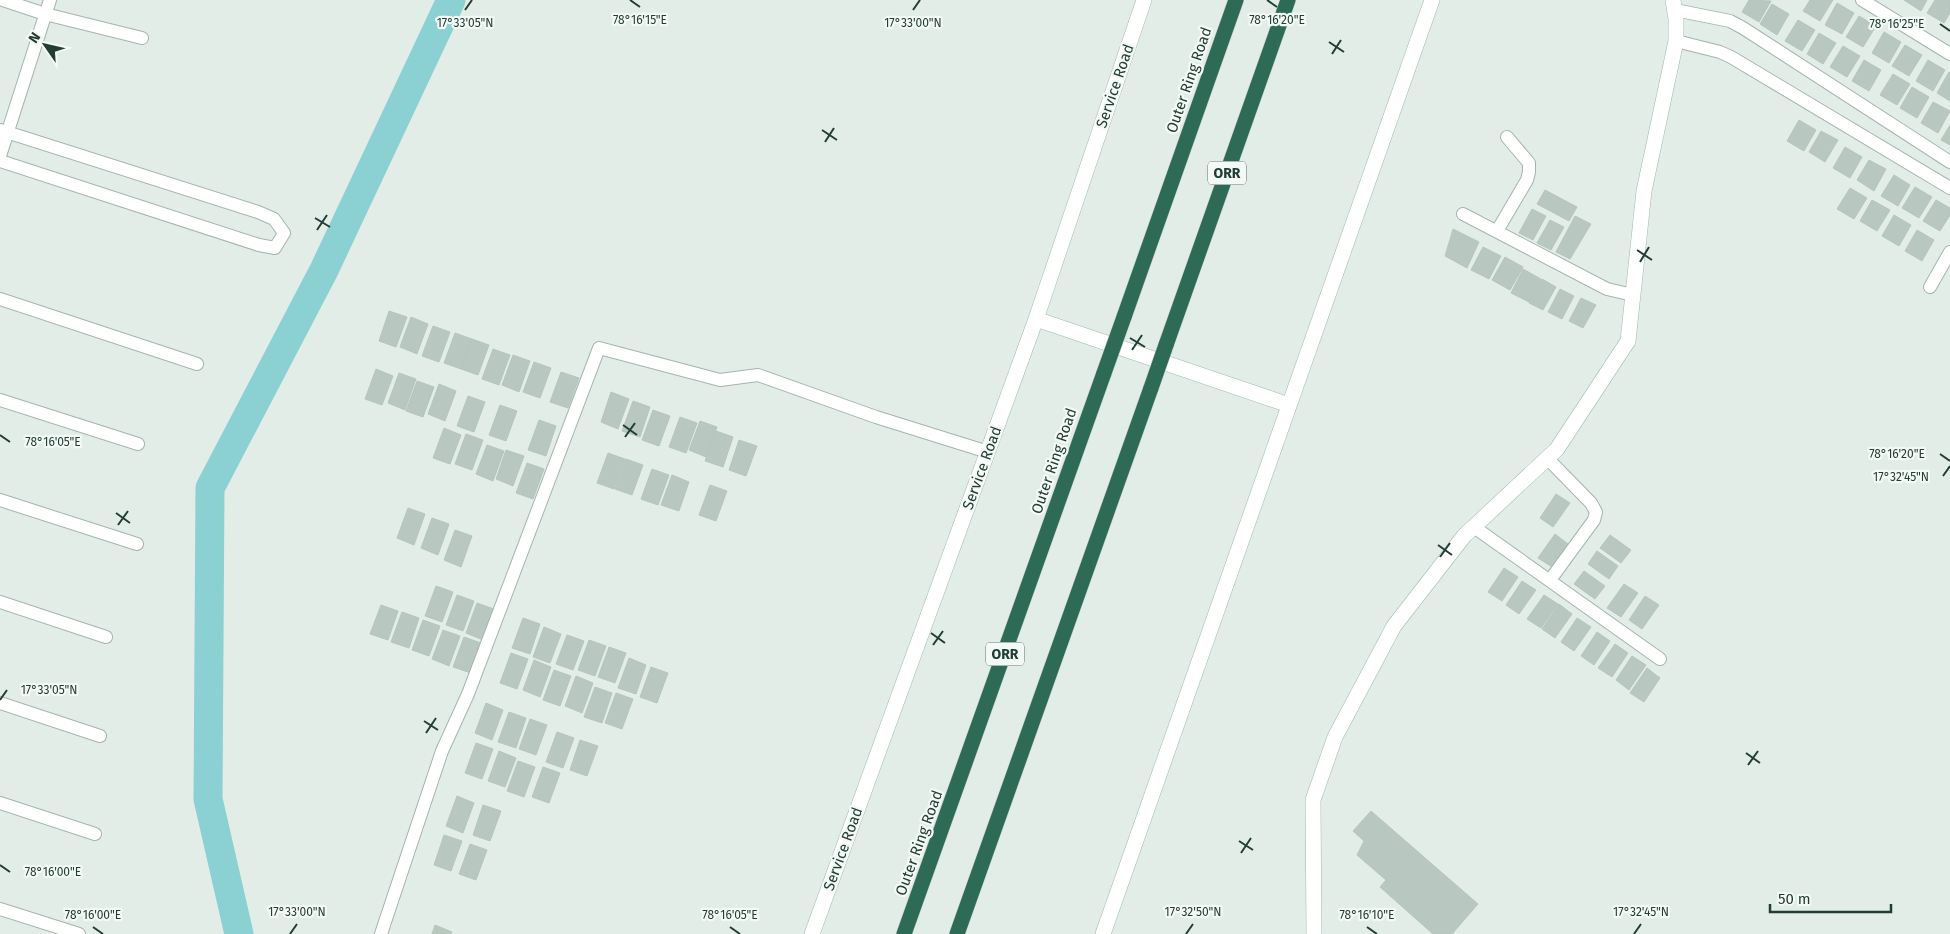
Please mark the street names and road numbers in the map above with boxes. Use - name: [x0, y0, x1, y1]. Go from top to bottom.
- street label: Outer Ring Road: [1162, 25, 1216, 135]
- street label: Service Road: [1092, 42, 1138, 130]
- road number: ORR: [1208, 162, 1246, 184]
- street label: Outer Ring Road: [1027, 406, 1081, 516]
- street label: Service Road: [959, 424, 1005, 512]
- road number: ORR: [986, 642, 1024, 666]
- street label: Outer Ring Road: [892, 788, 946, 898]
- street label: Service Road: [820, 805, 866, 893]

